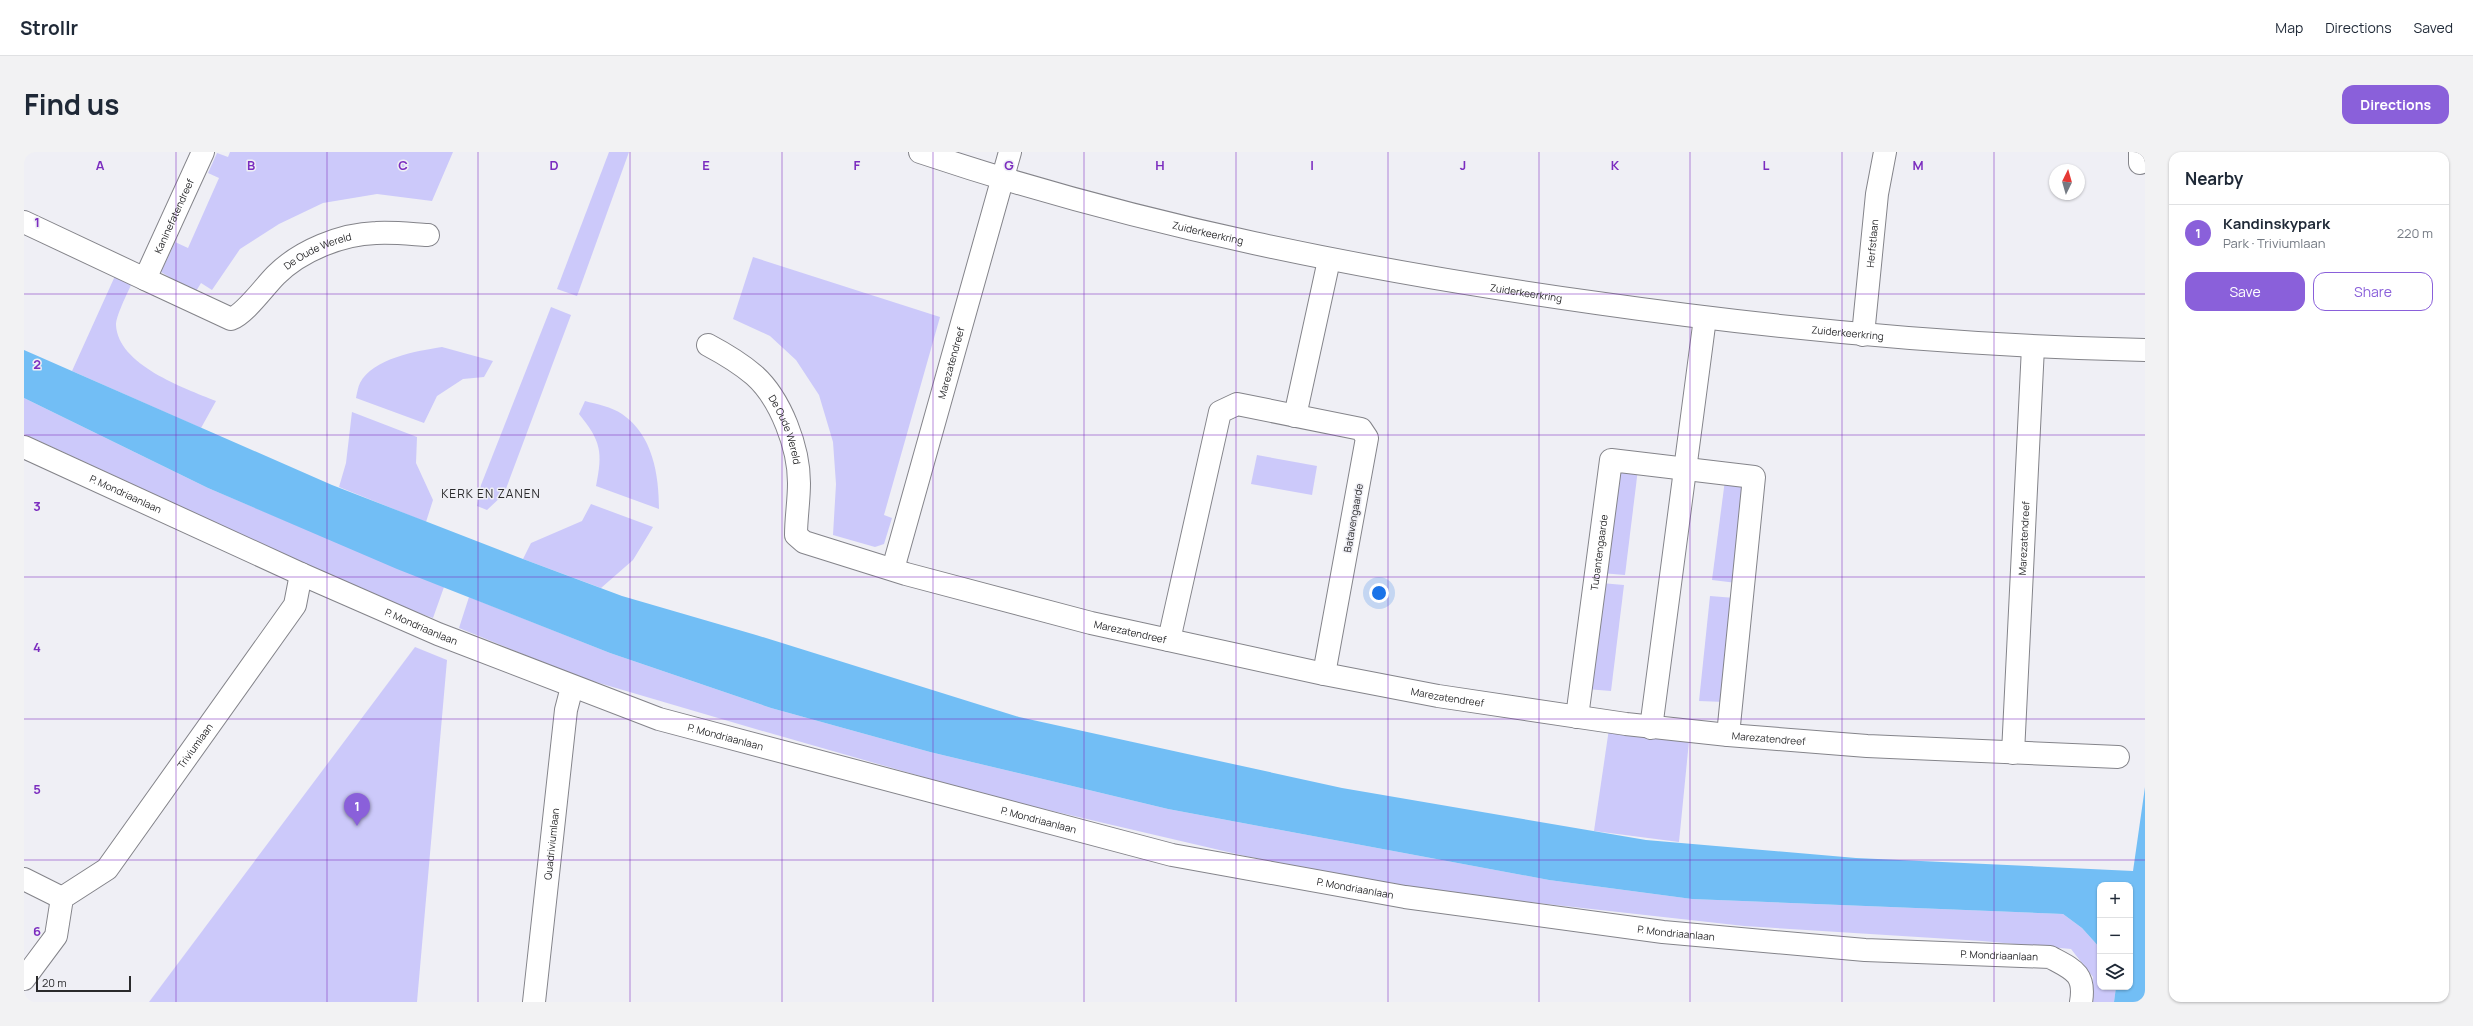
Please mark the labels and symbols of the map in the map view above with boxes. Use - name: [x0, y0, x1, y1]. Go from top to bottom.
- text: A: [96, 156, 105, 174]
- text: B: [247, 156, 255, 174]
- text: C: [398, 156, 408, 174]
- text: D: [549, 156, 559, 174]
- text: E: [702, 156, 710, 174]
- text: F: [854, 156, 861, 174]
- text: G: [1004, 156, 1014, 174]
- text: H: [1155, 156, 1165, 174]
- text: I: [1310, 156, 1314, 174]
- text: J: [1460, 156, 1466, 174]
- text: K: [1611, 156, 1620, 174]
- text: L: [1763, 156, 1770, 174]
- text: M: [1912, 156, 1924, 174]
- north arrow: [2049, 164, 2085, 200]
- street label: Kaninefatendreef: [151, 176, 197, 256]
- text: 1: [34, 213, 40, 231]
- street label: Zuiderkeerkring: [1171, 218, 1245, 248]
- street label: Herfstlaan: [1863, 219, 1881, 268]
- street label: De Oude Wereld: [281, 229, 353, 273]
- street label: Zuiderkeerkring: [1489, 280, 1563, 305]
- street label: Zuiderkeerkring: [1811, 322, 1885, 343]
- street label: Marezatendreef: [934, 325, 968, 401]
- text: 2: [33, 355, 41, 373]
- street label: De Oude Wereld: [766, 392, 804, 466]
- street label: P. Mondriaanlaan: [88, 471, 164, 516]
- street label: Batavengaarde: [1340, 482, 1366, 554]
- district label: KERK EN ZANEN: [441, 485, 541, 502]
- text: 3: [33, 497, 41, 515]
- street label: Marezatendreef: [2015, 500, 2032, 576]
- street label: Tubantengaarde: [1587, 513, 1611, 591]
- your location: [1369, 583, 1389, 603]
- street label: P. Mondriaanlaan: [383, 605, 460, 648]
- street label: Marezatendreef: [1093, 617, 1168, 646]
- text: 4: [33, 638, 41, 656]
- street label: Marezatendreef: [1410, 684, 1486, 710]
- street label: Triviumlaan: [174, 720, 216, 771]
- street label: P. Mondriaanlaan: [686, 720, 765, 753]
- street label: Marezatendreef: [1731, 728, 1807, 748]
- text: 5: [33, 780, 41, 798]
- pin: 1: [344, 793, 370, 826]
- street label: P. Mondriaanlaan: [999, 803, 1078, 836]
- street label: Quadriviumlaan: [540, 807, 562, 880]
- street label: P. Mondriaanlaan: [1316, 874, 1395, 902]
- text: 6: [33, 922, 41, 940]
- street label: P. Mondriaanlaan: [1637, 922, 1715, 944]
- street label: P. Mondriaanlaan: [1960, 947, 2038, 964]
- scale bar: [36, 974, 131, 993]

